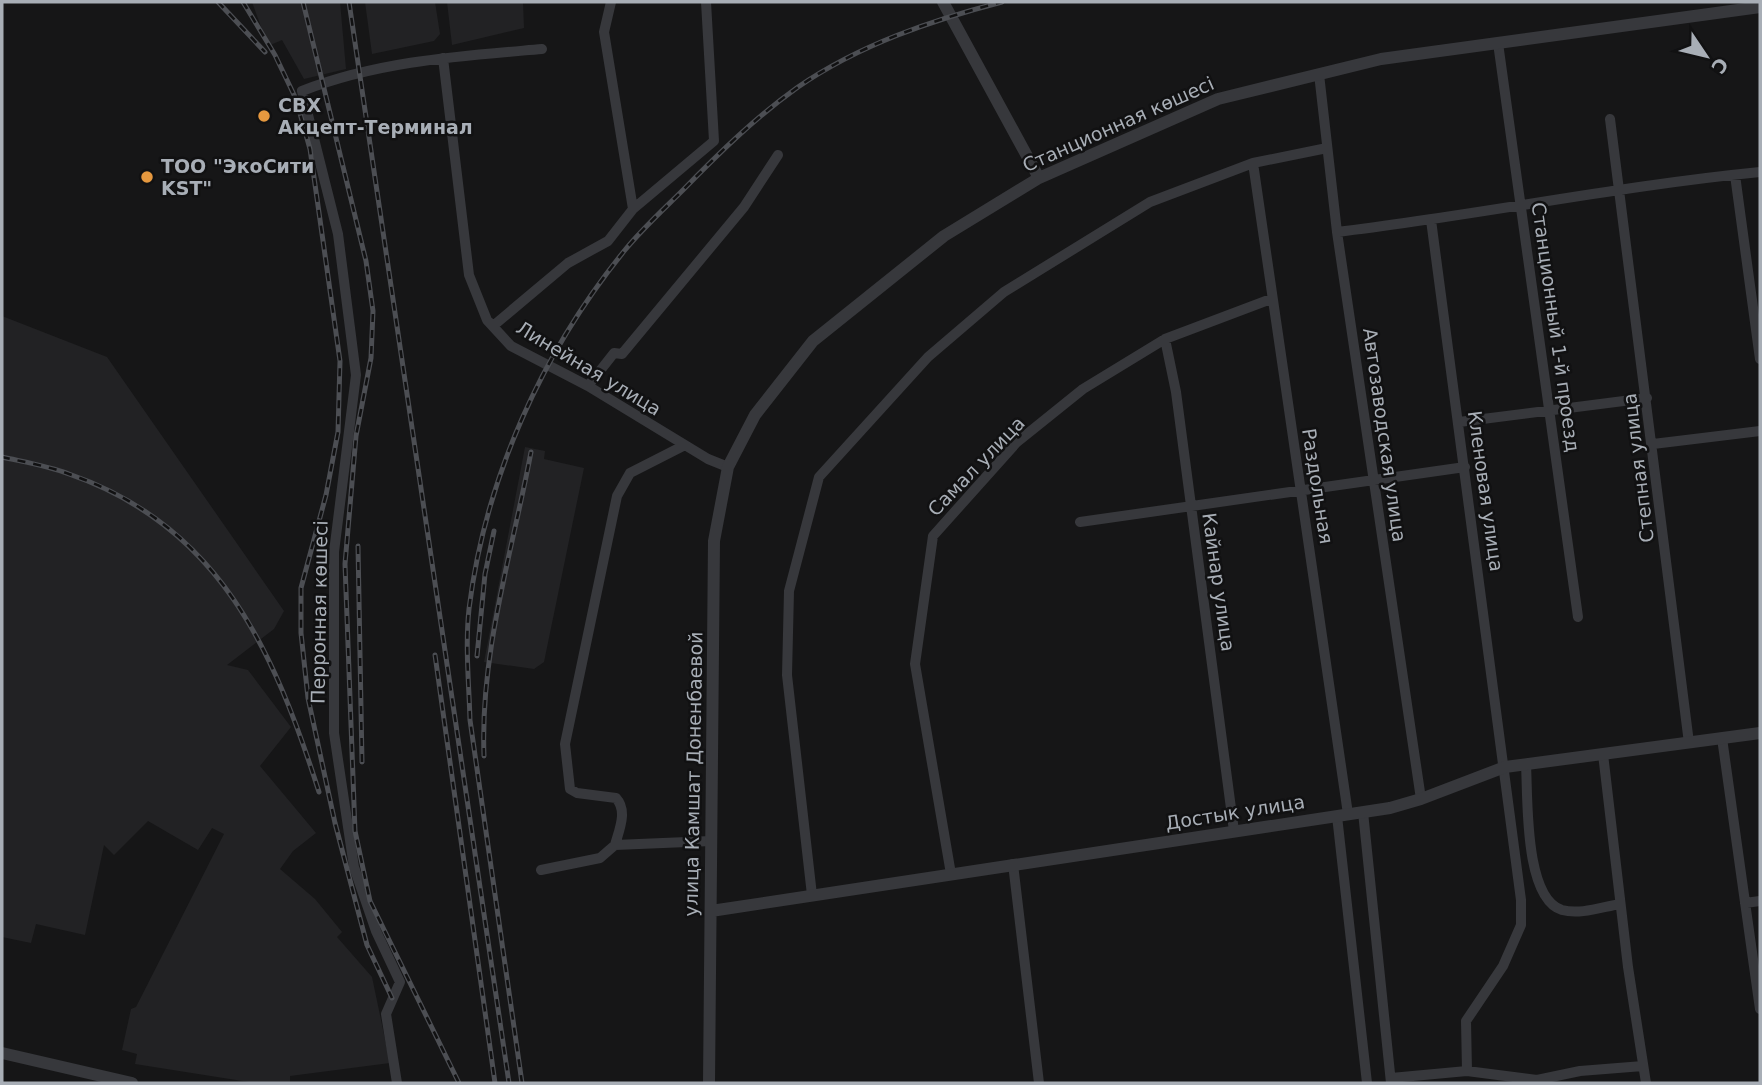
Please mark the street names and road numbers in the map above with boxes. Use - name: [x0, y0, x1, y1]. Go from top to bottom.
- street label: Станционная көшесі: [1019, 72, 1217, 176]
- street label: Станционный 1-й проезд: [1528, 201, 1584, 453]
- street label: Линейная улица: [513, 316, 665, 420]
- street label: Автозаводская улица: [1359, 327, 1411, 543]
- street label: Степная улица: [1618, 392, 1658, 544]
- street label: Кленовая улица: [1464, 409, 1508, 573]
- street label: Самал улица: [923, 412, 1029, 520]
- street label: Раздольная: [1298, 427, 1338, 545]
- street label: Кайнар улица: [1198, 511, 1240, 653]
- street label: Перронная көшесі: [306, 520, 332, 704]
- street label: улица Камшат Доненбаевой: [680, 631, 706, 917]
- street label: Достык улица: [1164, 790, 1306, 834]

